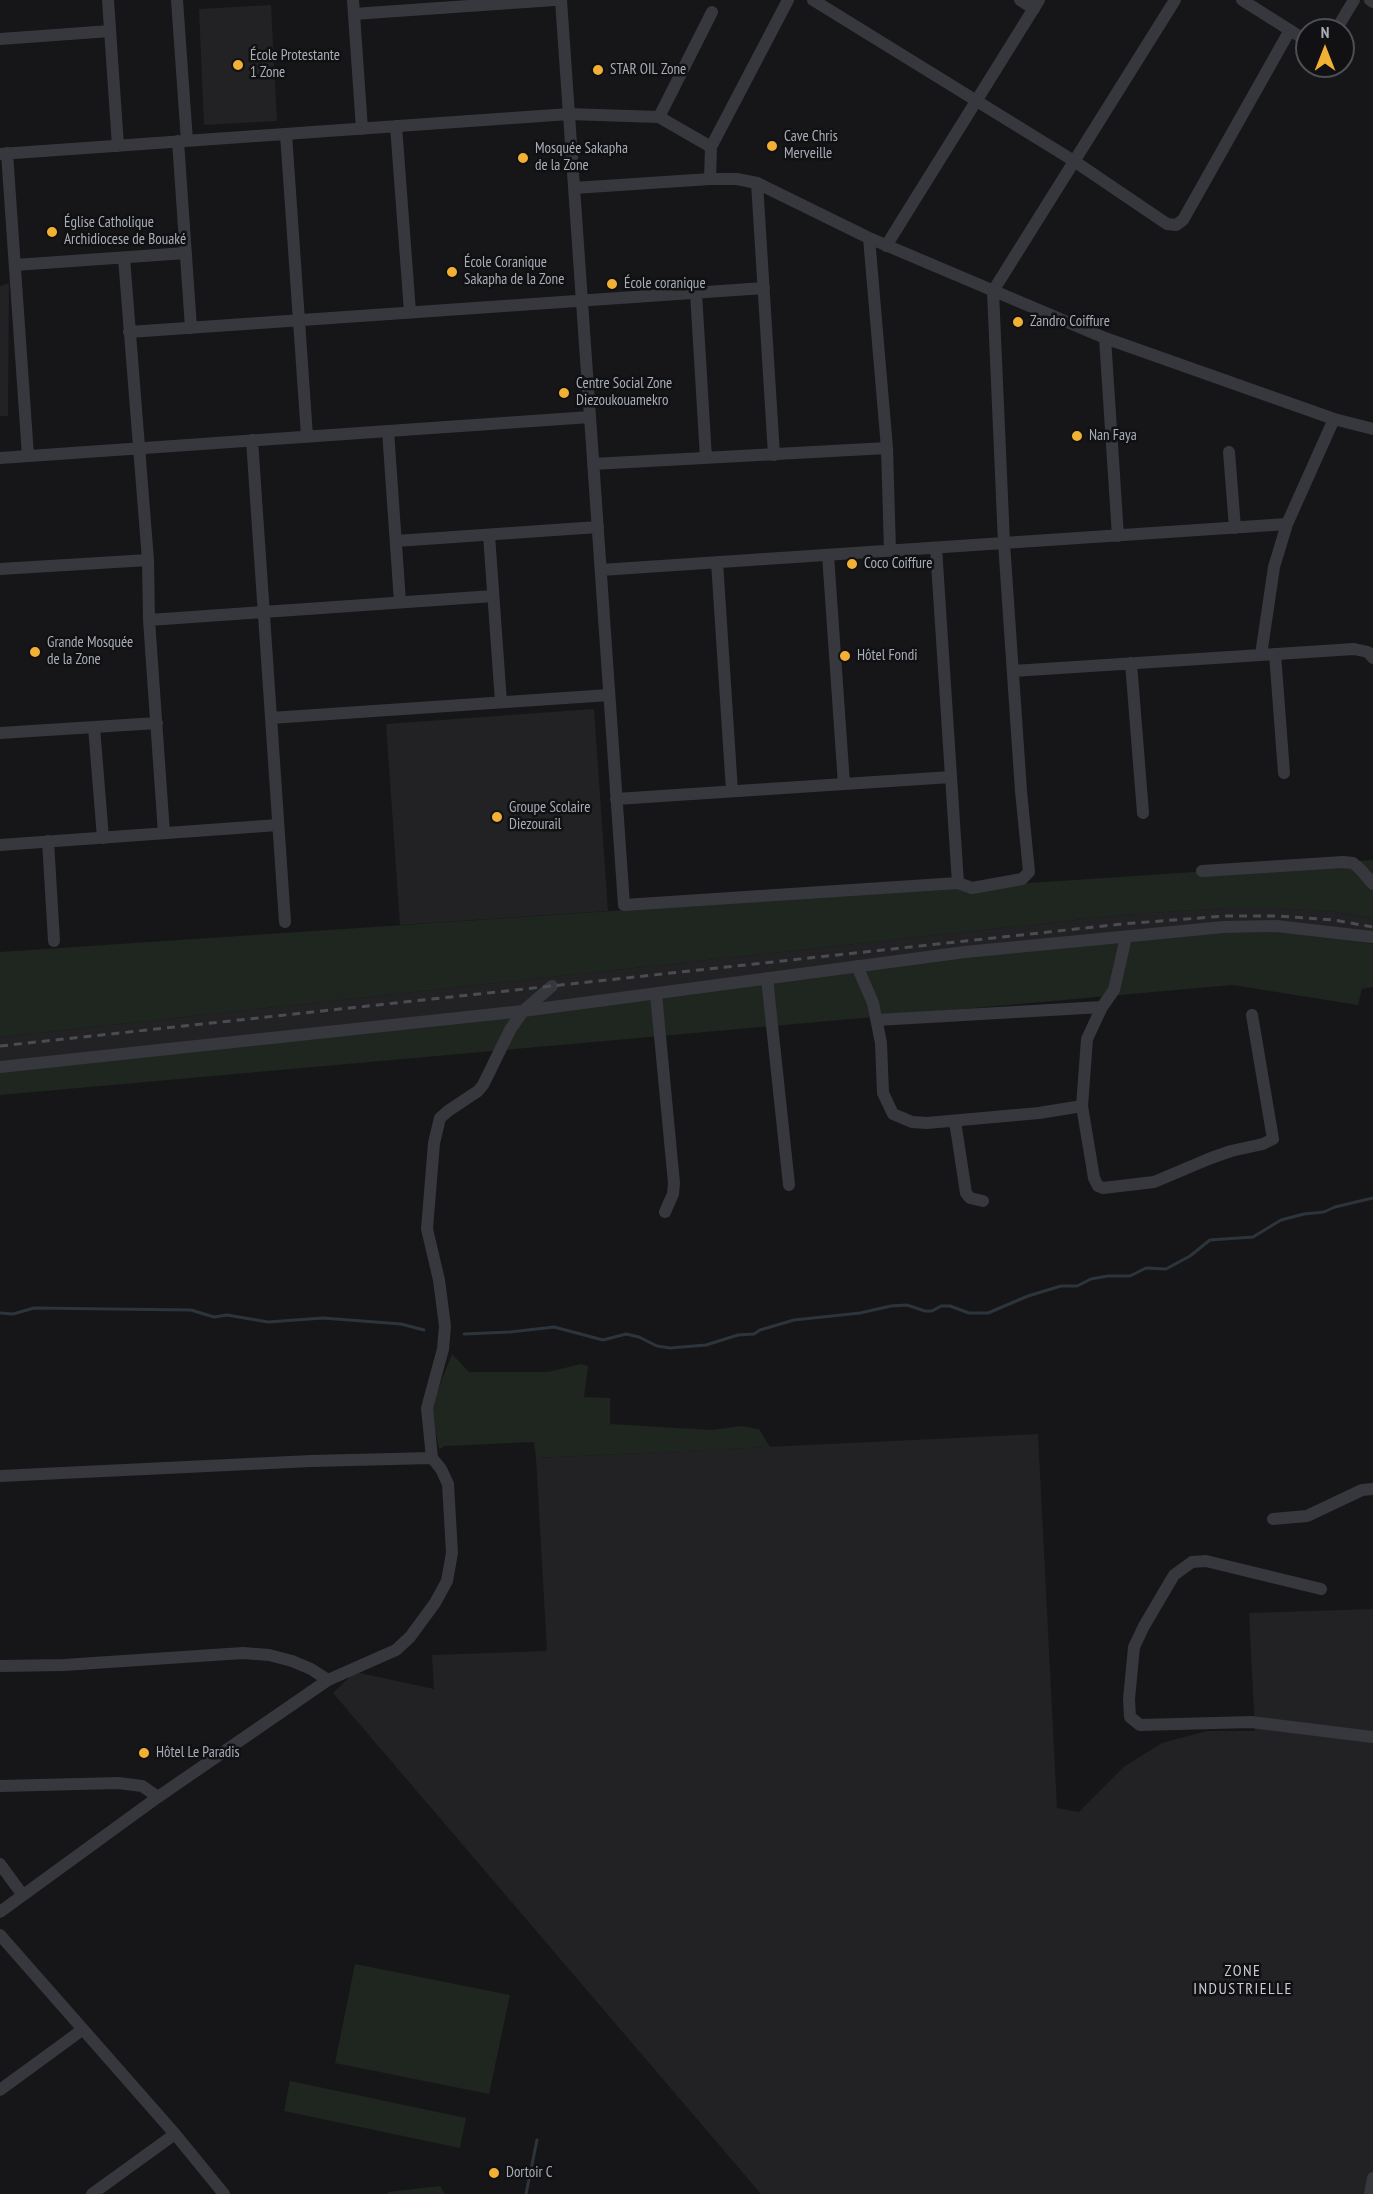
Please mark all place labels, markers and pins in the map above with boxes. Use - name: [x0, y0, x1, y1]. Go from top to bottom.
- place label: École Protestante 1 Zone: [250, 47, 340, 82]
- marker: École Protestante 1 Zone: [231, 58, 245, 72]
- place label: STAR OIL Zone: [610, 61, 686, 79]
- marker: STAR OIL Zone: [591, 63, 605, 77]
- place label: Cave Chris Merveille: [784, 128, 838, 163]
- marker: Cave Chris Merveille: [765, 139, 779, 153]
- place label: Mosquée Sakapha de la Zone: [535, 140, 628, 175]
- marker: Mosquée Sakapha de la Zone: [516, 151, 530, 165]
- place label: Église Catholique Archidiocese de Bouaké: [64, 214, 186, 249]
- marker: Église Catholique Archidiocese de Bouaké: [45, 225, 59, 239]
- place label: École Coranique Sakapha de la Zone: [464, 254, 564, 289]
- marker: École Coranique Sakapha de la Zone: [445, 265, 459, 279]
- place label: École coranique: [624, 275, 706, 293]
- marker: École coranique: [605, 277, 619, 291]
- place label: Zandro Coiffure: [1030, 313, 1110, 331]
- marker: Zandro Coiffure: [1011, 315, 1025, 329]
- place label: Centre Social Zone Diezoukouamekro: [576, 375, 672, 410]
- marker: Centre Social Zone Diezoukouamekro: [557, 386, 571, 400]
- place label: Nan Faya: [1089, 427, 1137, 445]
- marker: Nan Faya: [1070, 429, 1084, 443]
- place label: Coco Coiffure: [864, 555, 932, 573]
- marker: Coco Coiffure: [845, 557, 859, 571]
- place label: Grande Mosquée de la Zone: [47, 634, 133, 669]
- marker: Grande Mosquée de la Zone: [28, 645, 42, 659]
- place label: Hôtel Fondi: [857, 647, 917, 665]
- marker: Hôtel Fondi: [838, 649, 852, 663]
- place label: Groupe Scolaire Diezourail: [509, 799, 590, 834]
- marker: Groupe Scolaire Diezourail: [490, 810, 504, 824]
- place label: Hôtel Le Paradis: [156, 1744, 240, 1762]
- marker: Hôtel Le Paradis: [137, 1746, 151, 1760]
- place label: Dortoir C: [506, 2164, 553, 2182]
- marker: Dortoir C: [487, 2166, 501, 2180]

